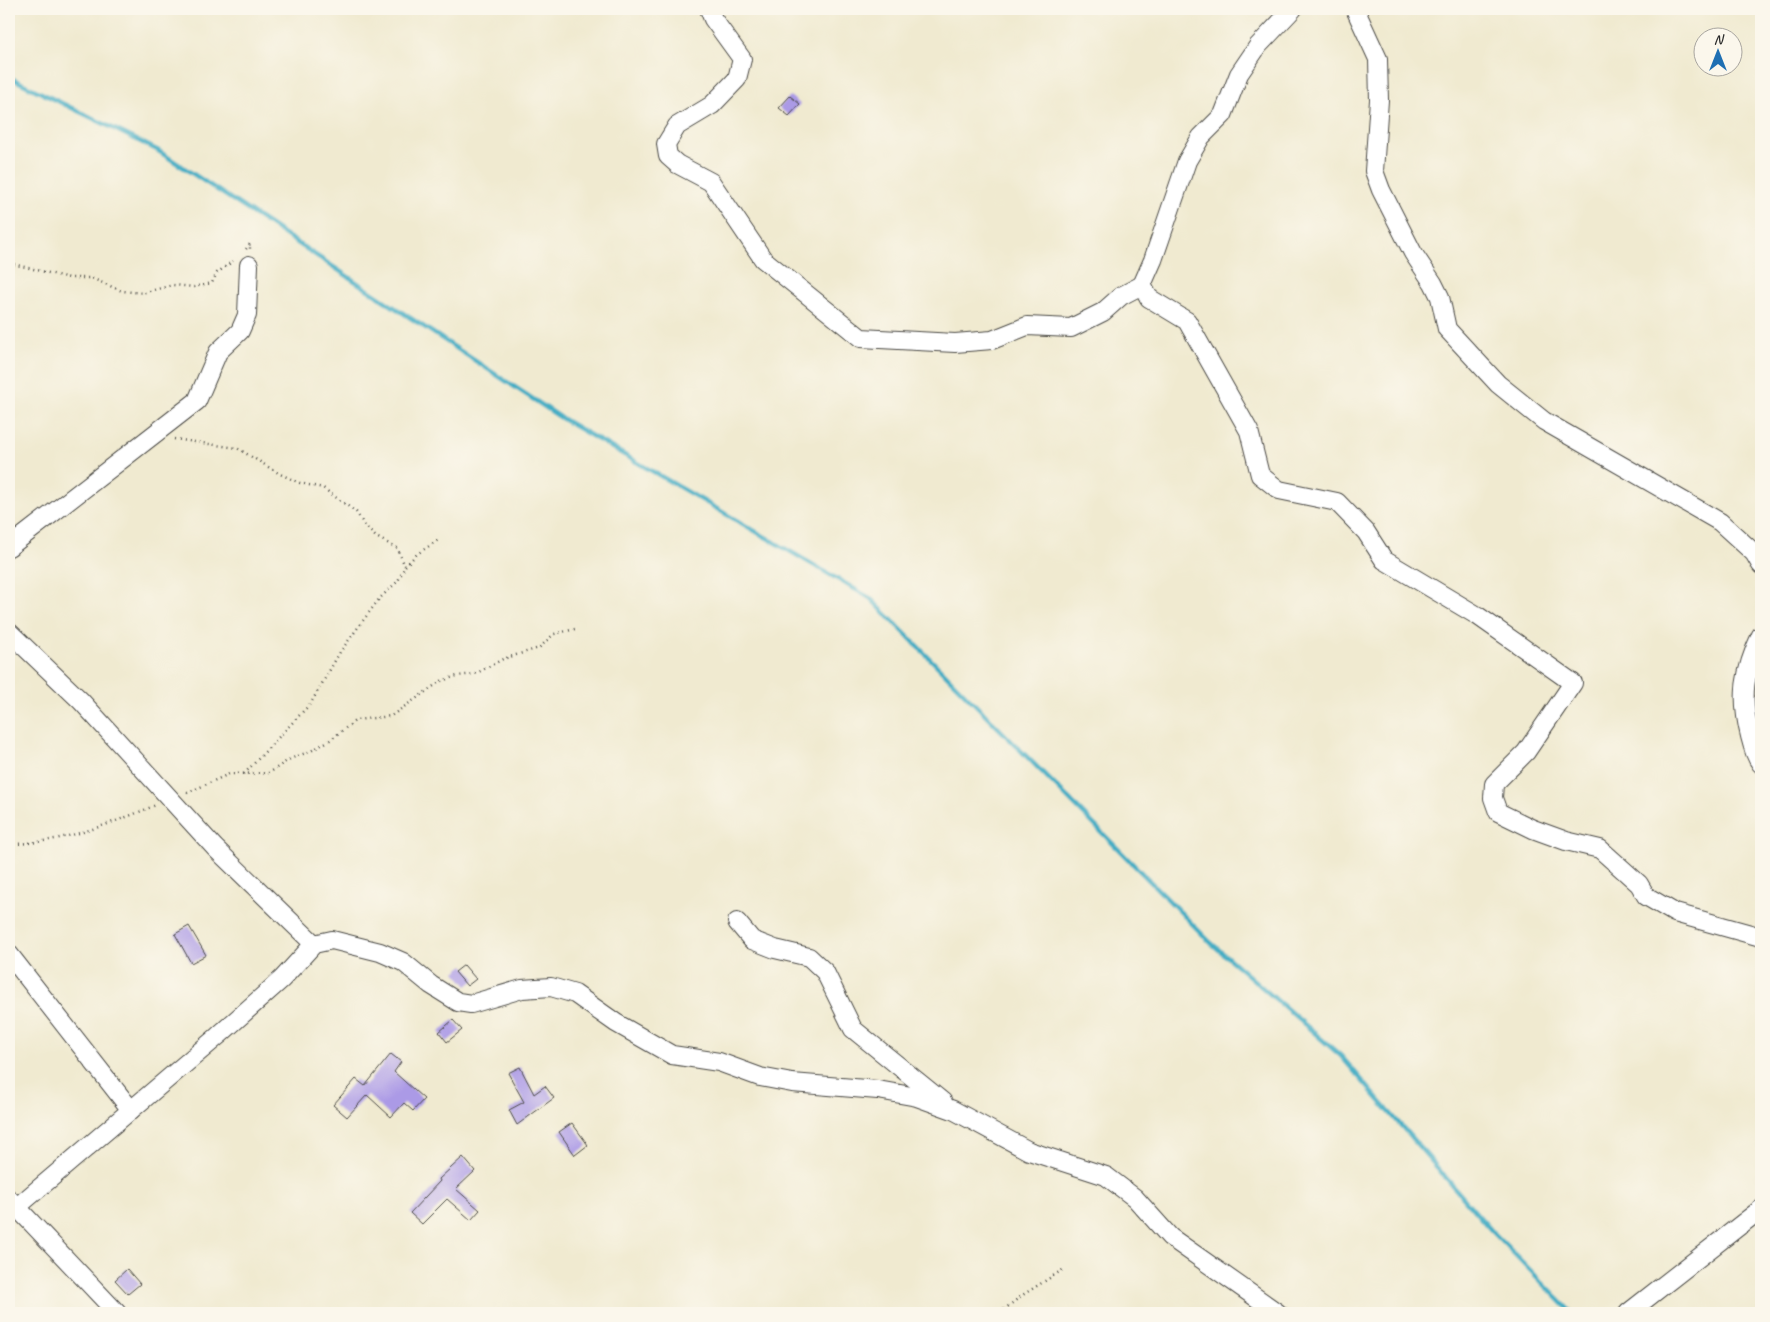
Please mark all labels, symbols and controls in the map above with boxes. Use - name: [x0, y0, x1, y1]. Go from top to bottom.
- north arrow: [1692, 28, 1742, 78]
- text: N: [1714, 31, 1725, 48]

